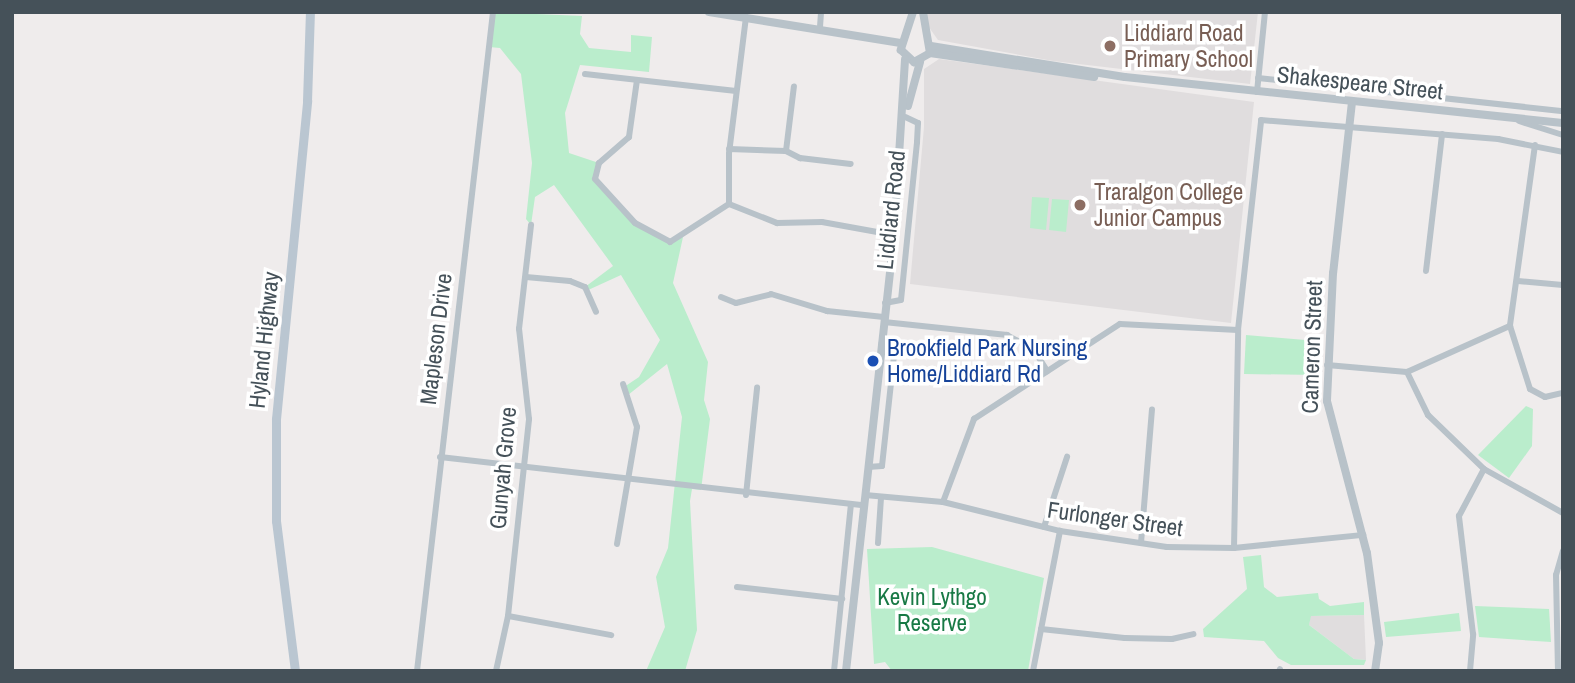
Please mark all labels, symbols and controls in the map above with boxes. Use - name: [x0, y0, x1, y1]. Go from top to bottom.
- place label: Liddiard Road Primary School: [1124, 19, 1253, 73]
- marker: Liddiard Road Primary School: [1102, 38, 1118, 54]
- street label: Shakespeare Street: [1276, 61, 1444, 105]
- street label: Liddiard Road: [871, 149, 911, 271]
- place label: Traralgon College Junior Campus: [1094, 178, 1243, 232]
- marker: Traralgon College Junior Campus: [1072, 197, 1088, 213]
- street label: Hyland Highway: [243, 270, 285, 410]
- street label: Mapleson Drive: [414, 272, 458, 406]
- street label: Cameron Street: [1296, 280, 1328, 414]
- place label: Brookfield Park Nursing Home/Liddiard Rd: [887, 334, 1087, 388]
- marker: Brookfield Park Nursing Home/Liddiard Rd: [865, 353, 881, 369]
- street label: Gunyah Grove: [484, 406, 522, 530]
- street label: Furlonger Street: [1046, 496, 1184, 542]
- park label: Kevin Lythgo Reserve: [877, 583, 987, 637]

